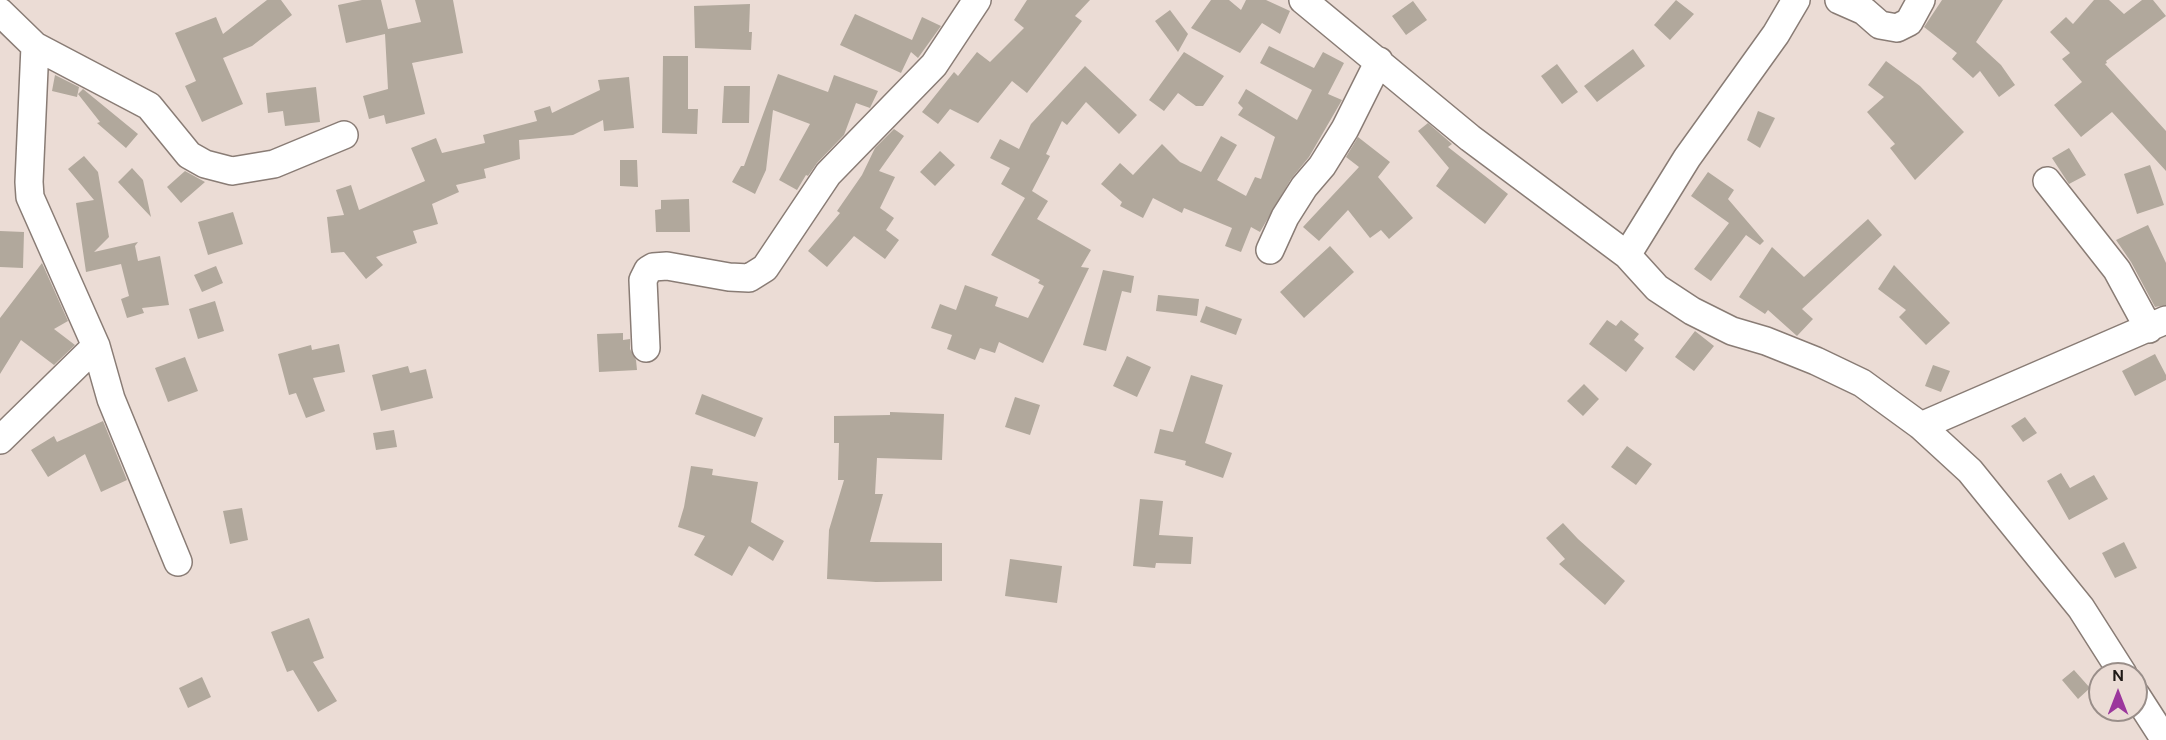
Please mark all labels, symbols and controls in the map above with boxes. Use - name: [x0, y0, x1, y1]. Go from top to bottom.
- north arrow: [2088, 662, 2148, 722]
- text: N: [2112, 665, 2124, 686]

